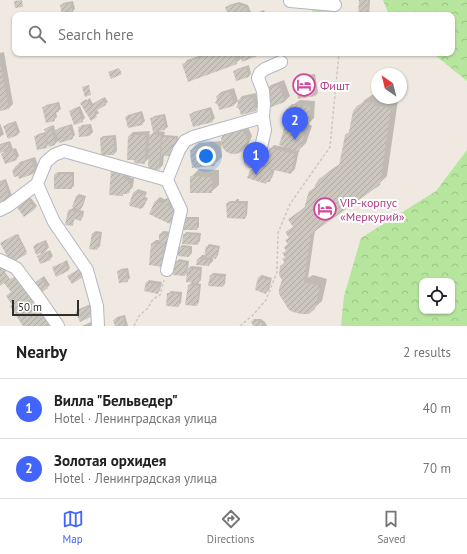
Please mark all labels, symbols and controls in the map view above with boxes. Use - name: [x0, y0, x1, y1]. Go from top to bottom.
- search box: [12, 12, 455, 56]
- icon: search: [26, 23, 48, 45]
- text: Search here: [58, 25, 134, 44]
- north arrow: [371, 68, 407, 104]
- hotel icon: Фишт: [291, 72, 317, 98]
- place label: Фишт: [320, 78, 350, 93]
- pin: 2: [282, 107, 308, 140]
- pin: 1: [243, 142, 269, 175]
- your location: [196, 146, 216, 166]
- place label: VIP-корпус «Меркурий»: [339, 195, 405, 224]
- hotel icon: VIP-корпус «Меркурий»: [312, 196, 338, 222]
- map controls: [419, 278, 455, 314]
- button: locate: [419, 278, 455, 314]
- scale bar: [12, 298, 79, 317]
- text: 50 m: [18, 300, 42, 314]
- text: Nearby: [16, 341, 67, 363]
- text: 2 results: [403, 344, 451, 361]
- text: Вилла "Бельведер": [54, 391, 178, 410]
- text: 1: [25, 400, 33, 417]
- text: 40 m: [423, 400, 451, 417]
- text: Hotel · Ленинградская улица: [54, 410, 217, 427]
- text: Золотая орхидея: [54, 451, 166, 470]
- text: 2: [25, 460, 33, 477]
- text: 70 m: [423, 460, 451, 477]
- text: Hotel · Ленинградская улица: [54, 470, 217, 487]
- tab: Map: [62, 508, 84, 546]
- tab: Directions: [207, 508, 254, 546]
- tab: Saved: [377, 508, 405, 546]

